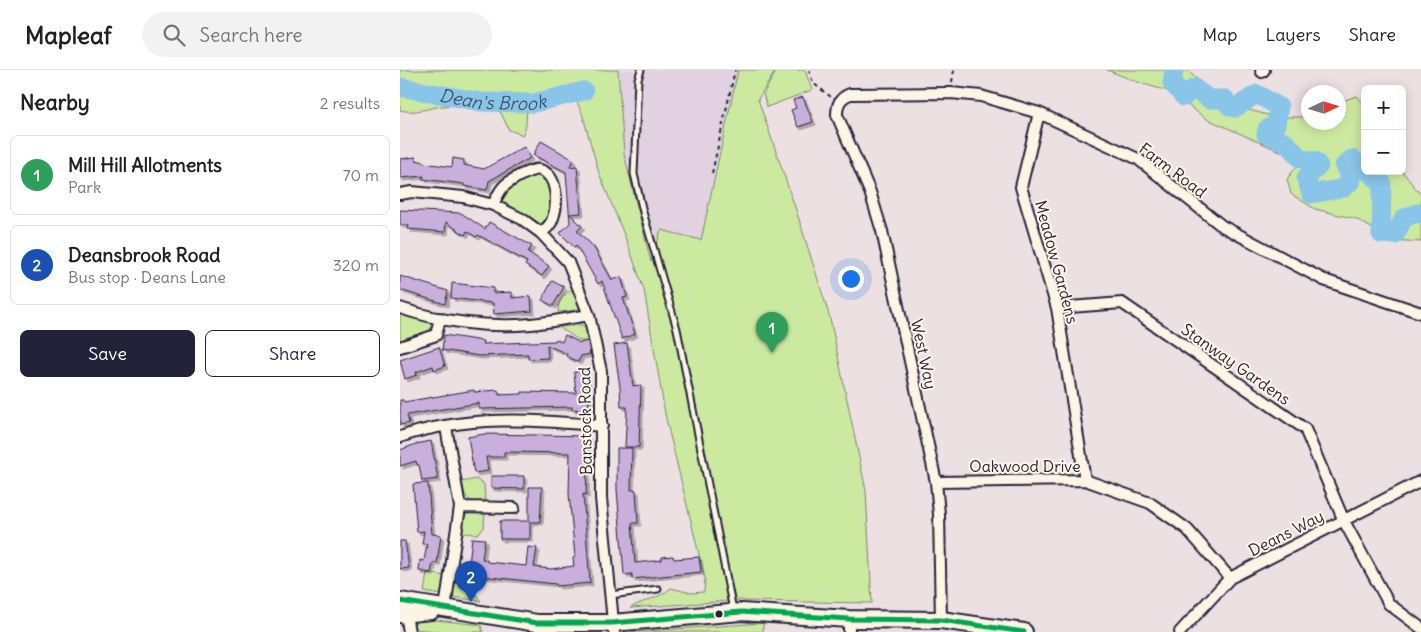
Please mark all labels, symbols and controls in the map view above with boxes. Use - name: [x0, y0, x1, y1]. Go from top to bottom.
- search box: [142, 12, 492, 57]
- text: Mapleaf: [25, 20, 112, 50]
- icon: search: [160, 21, 188, 49]
- text: Search here: [200, 23, 303, 47]
- text: Map: [1202, 23, 1237, 46]
- text: Layers: [1265, 23, 1321, 46]
- text: Share: [1349, 23, 1396, 46]
- water label: Dean's Brook: [438, 83, 550, 115]
- north arrow: [1301, 85, 1346, 130]
- map controls: [1361, 85, 1406, 175]
- button: +: [1361, 85, 1406, 130]
- text: Nearby: [20, 89, 90, 116]
- text: 2 results: [320, 93, 380, 113]
- button: −: [1361, 130, 1406, 175]
- street label: Farm Road: [1135, 138, 1211, 202]
- text: Mill Hill Allotments: [68, 153, 222, 177]
- text: 1: [34, 165, 40, 185]
- text: 70 m: [343, 165, 379, 185]
- text: Park: [68, 177, 101, 197]
- street label: Meadow Gardens: [1031, 198, 1083, 326]
- text: Deansbrook Road: [68, 243, 220, 267]
- text: 2: [33, 255, 41, 275]
- text: 320 m: [333, 255, 379, 275]
- your location: [838, 266, 864, 292]
- text: Bus stop · Deans Lane: [68, 267, 226, 287]
- pin: 1: [756, 312, 788, 353]
- street label: West Way: [907, 317, 941, 391]
- street label: Stanway Gardens: [1178, 319, 1294, 409]
- button: Save: [20, 330, 195, 377]
- button: Share: [205, 330, 380, 377]
- street label: Banstock Road: [574, 367, 596, 475]
- street label: Oakwood Drive: [969, 456, 1081, 476]
- street label: Deans Way: [1245, 506, 1327, 560]
- pin: 2: [455, 561, 487, 602]
- unlabelled marker: [714, 609, 724, 619]

